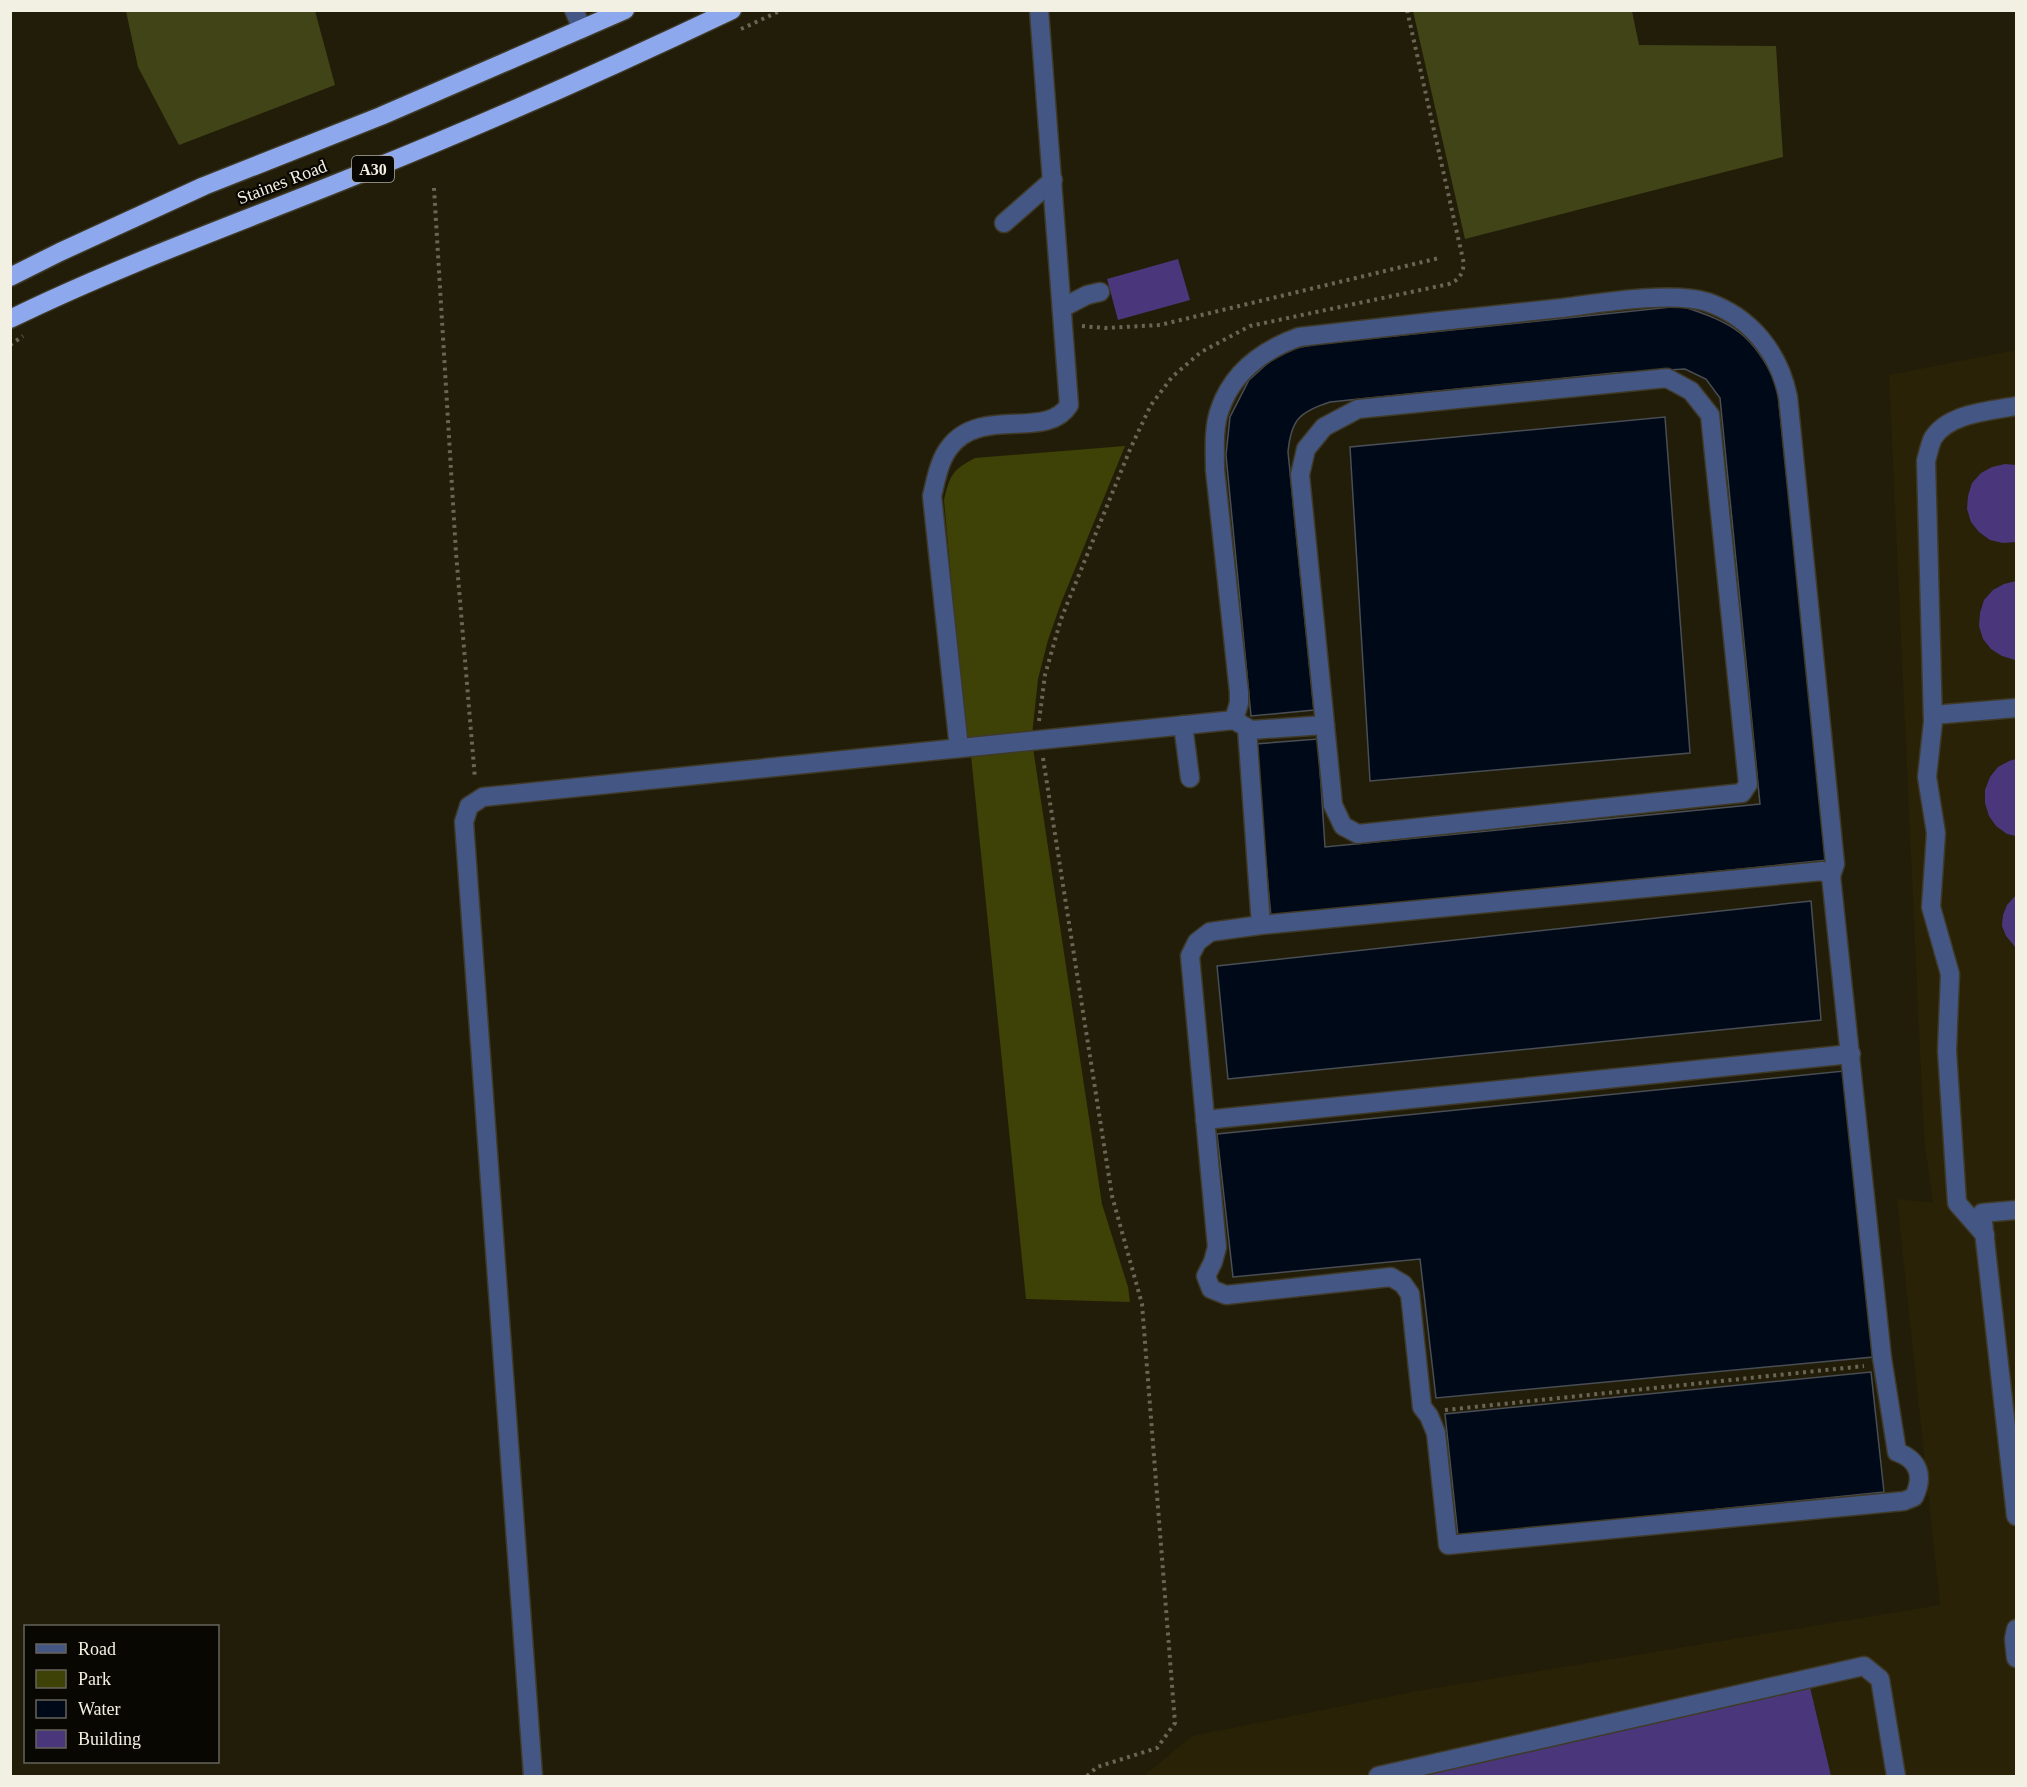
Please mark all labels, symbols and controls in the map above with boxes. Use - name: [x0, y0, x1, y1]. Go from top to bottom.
- street label: Staines Road: [234, 156, 330, 208]
- road number: A30: [352, 156, 394, 182]
- legend: [24, 1625, 219, 1763]
- text: Road: [78, 1639, 116, 1659]
- text: Park: [78, 1669, 111, 1689]
- text: Water: [78, 1699, 121, 1719]
- text: Building: [78, 1729, 141, 1749]

